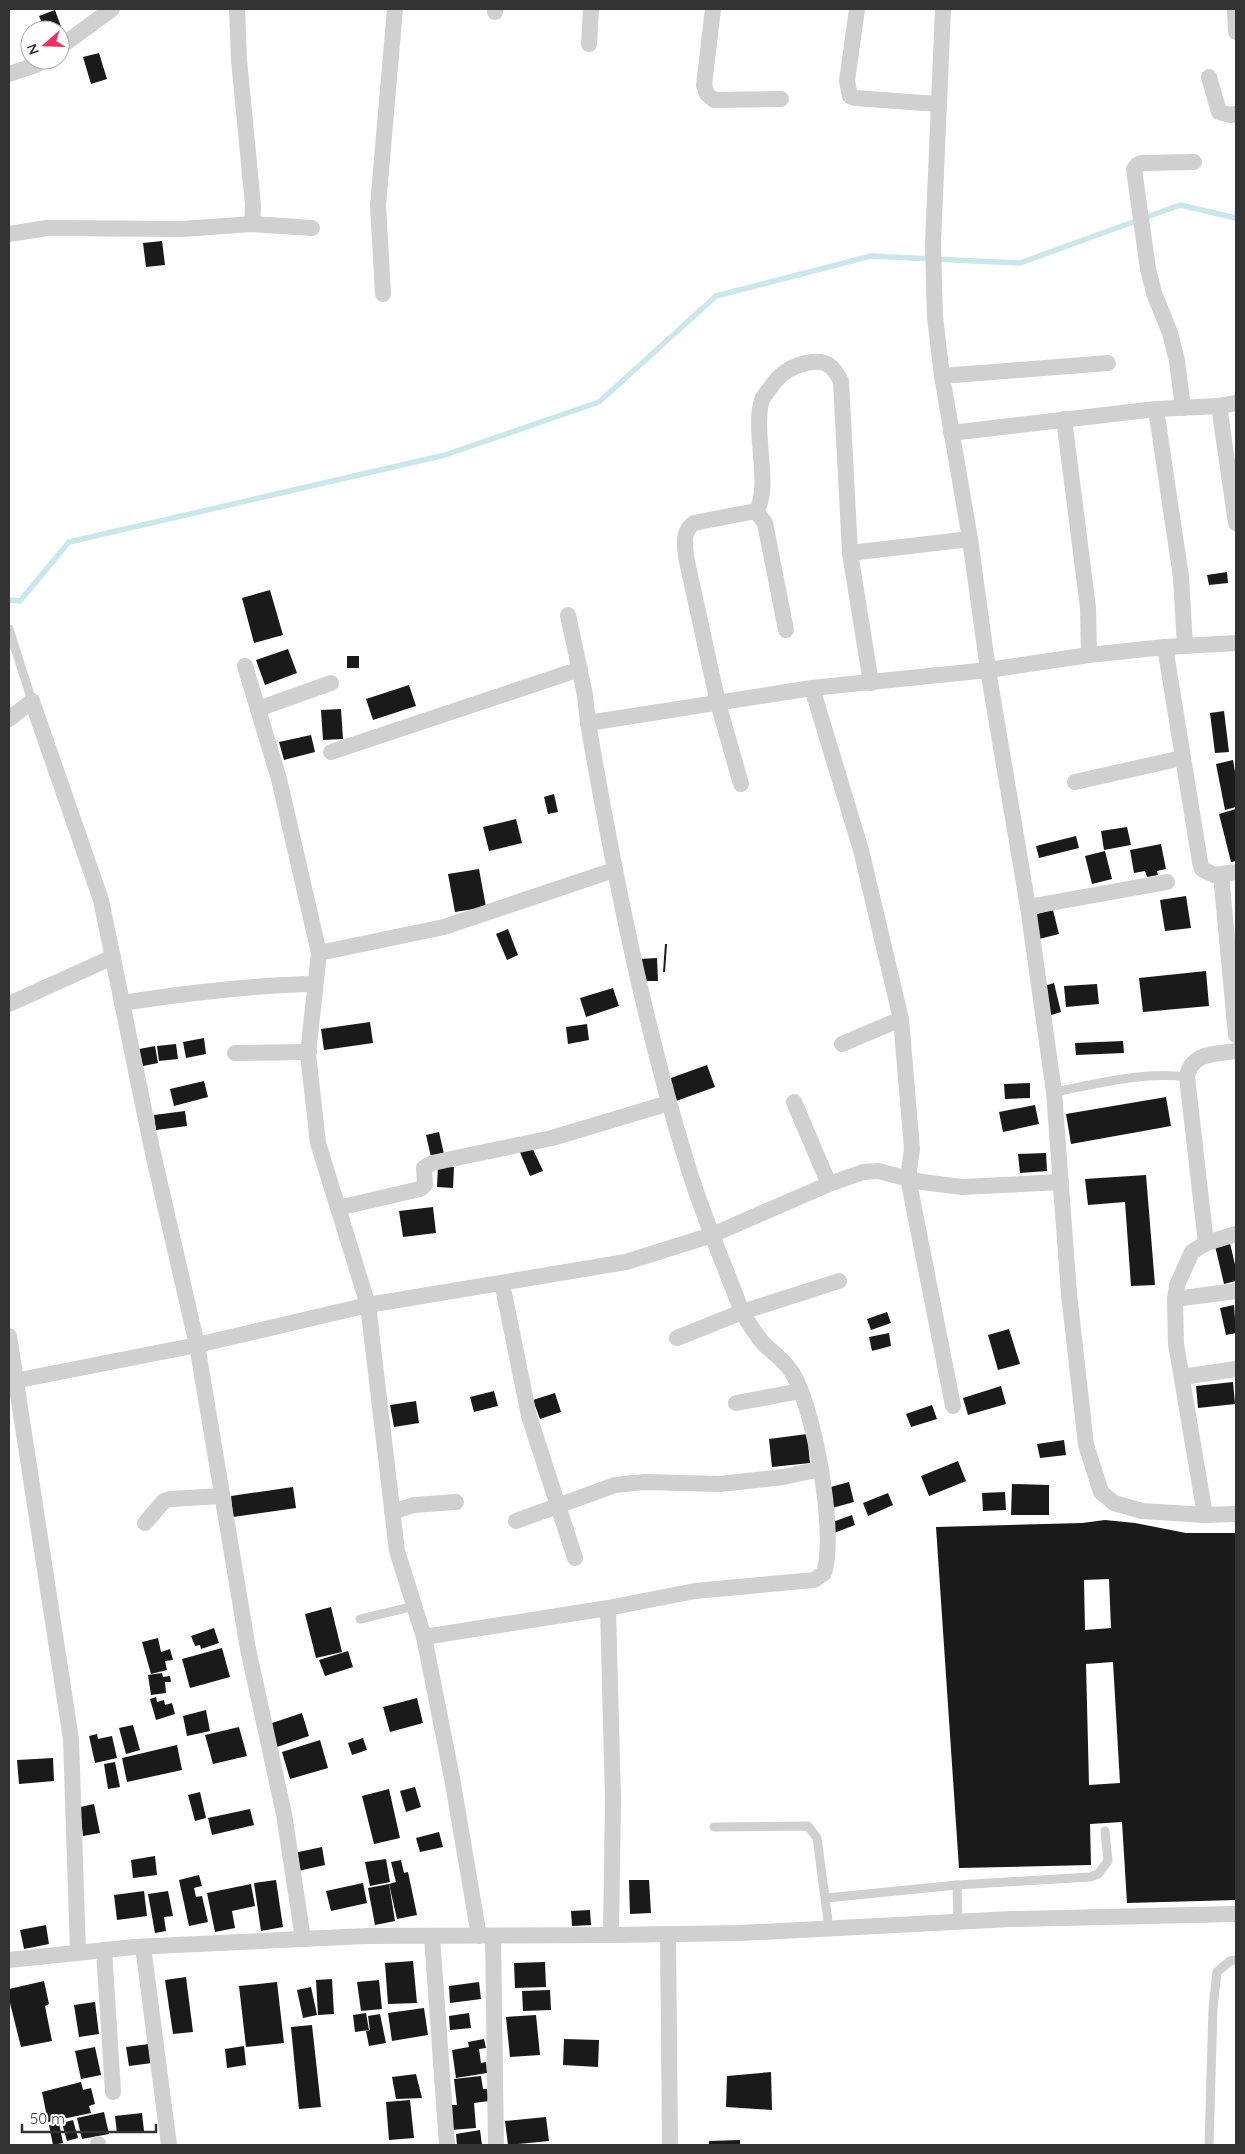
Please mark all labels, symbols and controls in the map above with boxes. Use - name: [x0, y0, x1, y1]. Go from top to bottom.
- north arrow: [20, 20, 70, 70]
- text: N: [23, 42, 43, 57]
- scale bar: [22, 2102, 156, 2134]
- text: 50 m: [30, 2109, 65, 2128]

